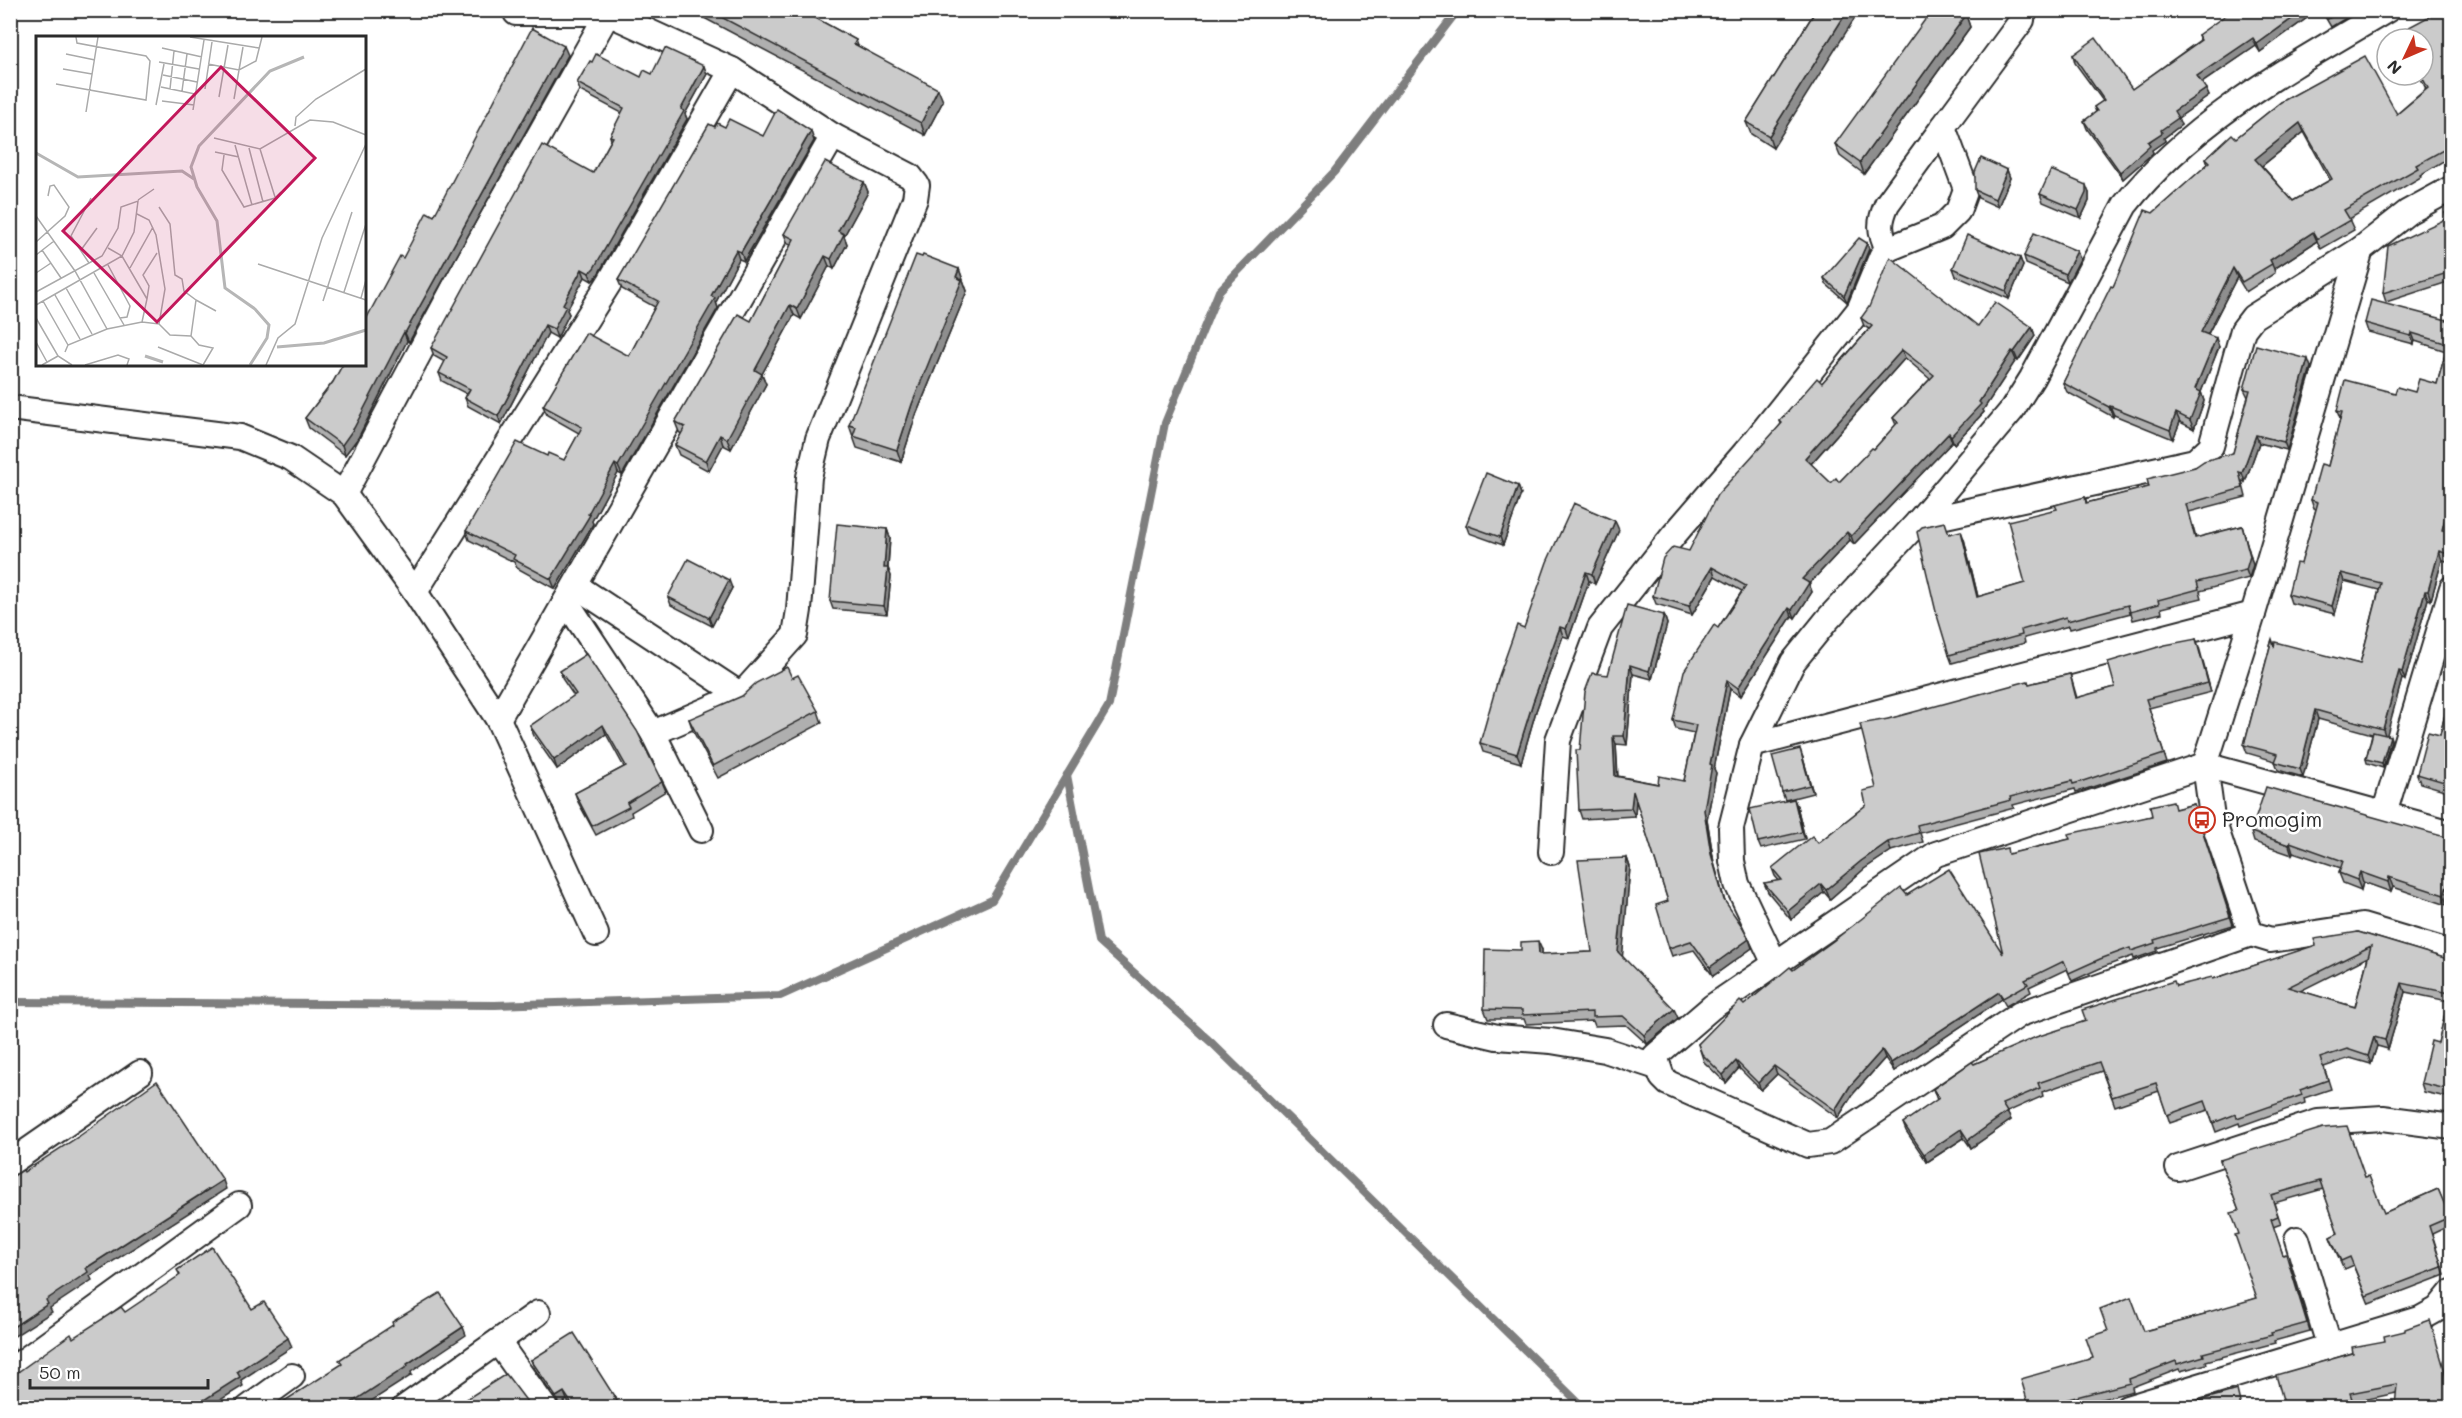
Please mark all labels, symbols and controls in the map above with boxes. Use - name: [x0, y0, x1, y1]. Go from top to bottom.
- north arrow: [2375, 27, 2435, 87]
- inset map: [36, 36, 366, 366]
- text: N: [2382, 56, 2406, 79]
- bus stop icon: Promogim: [2187, 805, 2217, 835]
- place label: Promogim: [2222, 805, 2322, 832]
- scale bar: [30, 1352, 208, 1390]
- text: 50 m: [39, 1360, 81, 1384]

